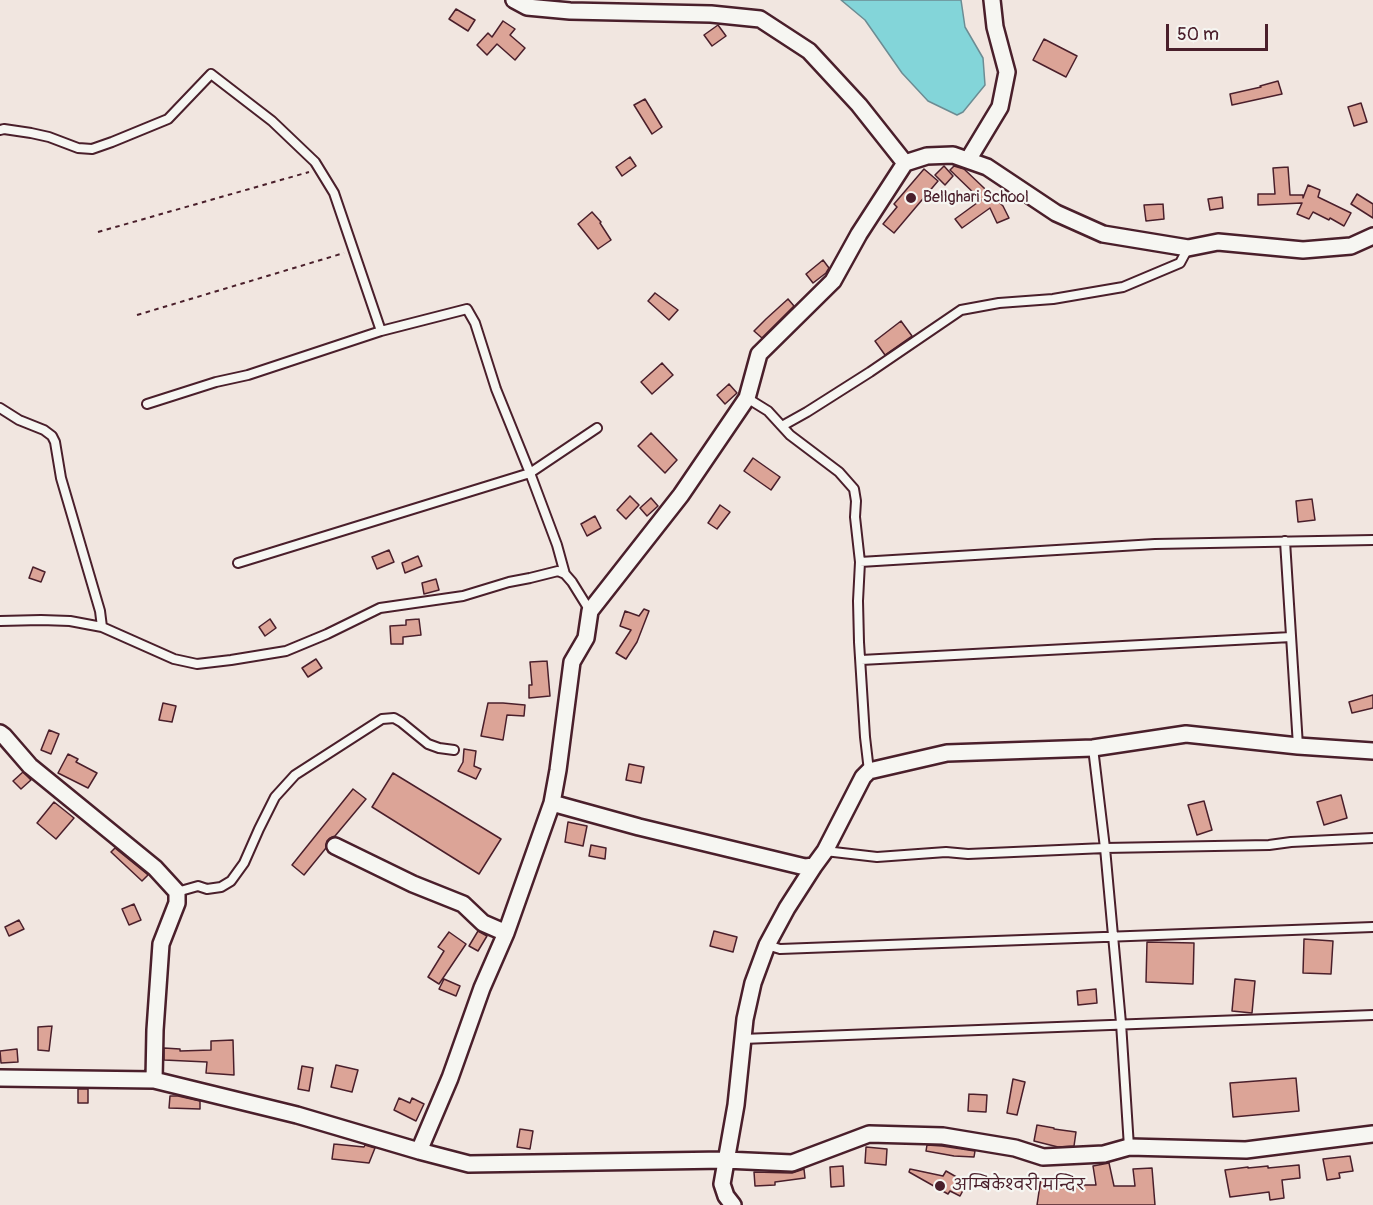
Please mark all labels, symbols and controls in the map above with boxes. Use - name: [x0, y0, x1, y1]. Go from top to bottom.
- scale bar: [1169, 12, 1271, 50]
- text: 50 m: [1177, 23, 1219, 46]
- place label: Bellghari School: [923, 188, 1029, 208]
- marker: Bellghari School: [904, 191, 918, 205]
- place label: अम्बिकेश्‍वरी मन्दिर: [952, 1176, 1085, 1196]
- marker: अम्बिकेश्‍वरी मन्दिर: [933, 1179, 947, 1193]

